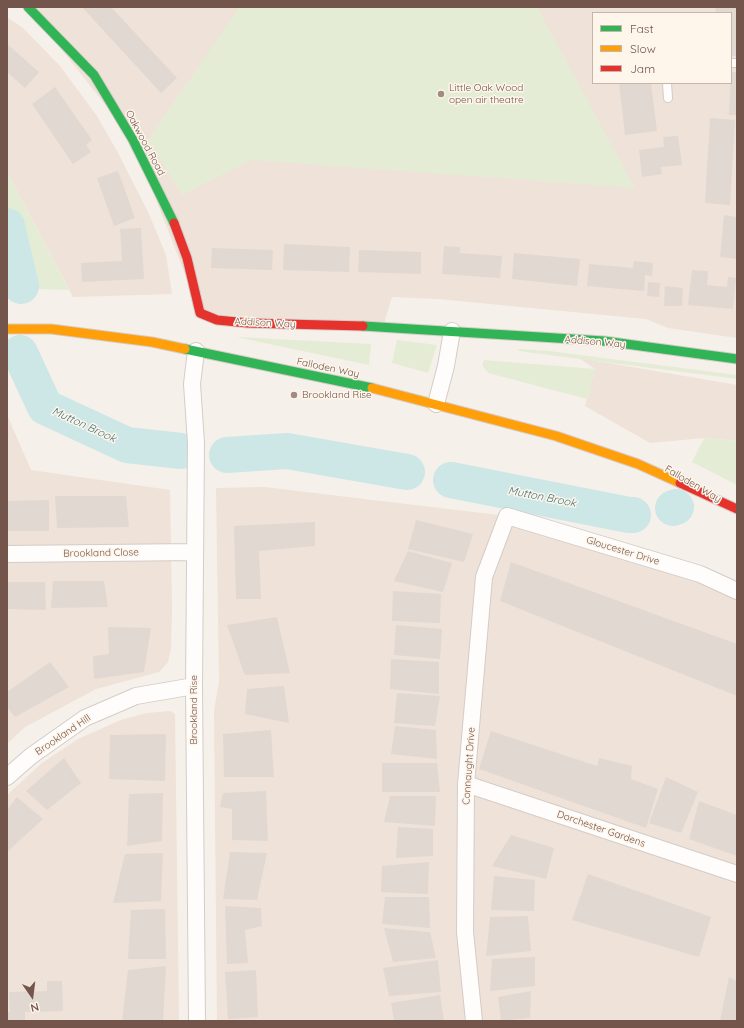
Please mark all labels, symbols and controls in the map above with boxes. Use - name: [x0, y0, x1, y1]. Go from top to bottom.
- legend: [592, 12, 732, 84]
- text: Fast: [630, 21, 654, 36]
- text: Slow: [630, 41, 656, 56]
- text: Jam: [630, 61, 655, 76]
- place label: Little Oak Wood open air theatre: [449, 82, 524, 106]
- marker: Little Oak Wood open air theatre: [436, 89, 446, 99]
- street label: Oakwood Road: [123, 108, 167, 178]
- street label: Addison Way: [234, 315, 296, 331]
- street label: Addison Way: [564, 333, 626, 351]
- street label: Falloden Way: [296, 356, 360, 380]
- place label: Brookland Rise: [302, 389, 372, 401]
- marker: Brookland Rise: [289, 390, 299, 400]
- water label: Mutton Brook: [50, 404, 118, 446]
- street label: Falloden Way: [662, 463, 724, 505]
- water label: Mutton Brook: [507, 484, 577, 510]
- street label: Gloucester Drive: [585, 534, 661, 568]
- street label: Brookland Close: [63, 546, 139, 560]
- street label: Brookland Rise: [188, 675, 200, 745]
- street label: Brookland Hill: [33, 712, 93, 758]
- street label: Connaught Drive: [460, 727, 478, 805]
- street label: Dorchester Gardens: [555, 808, 647, 850]
- north arrow: [12, 976, 52, 1016]
- text: N: [29, 1000, 41, 1015]

